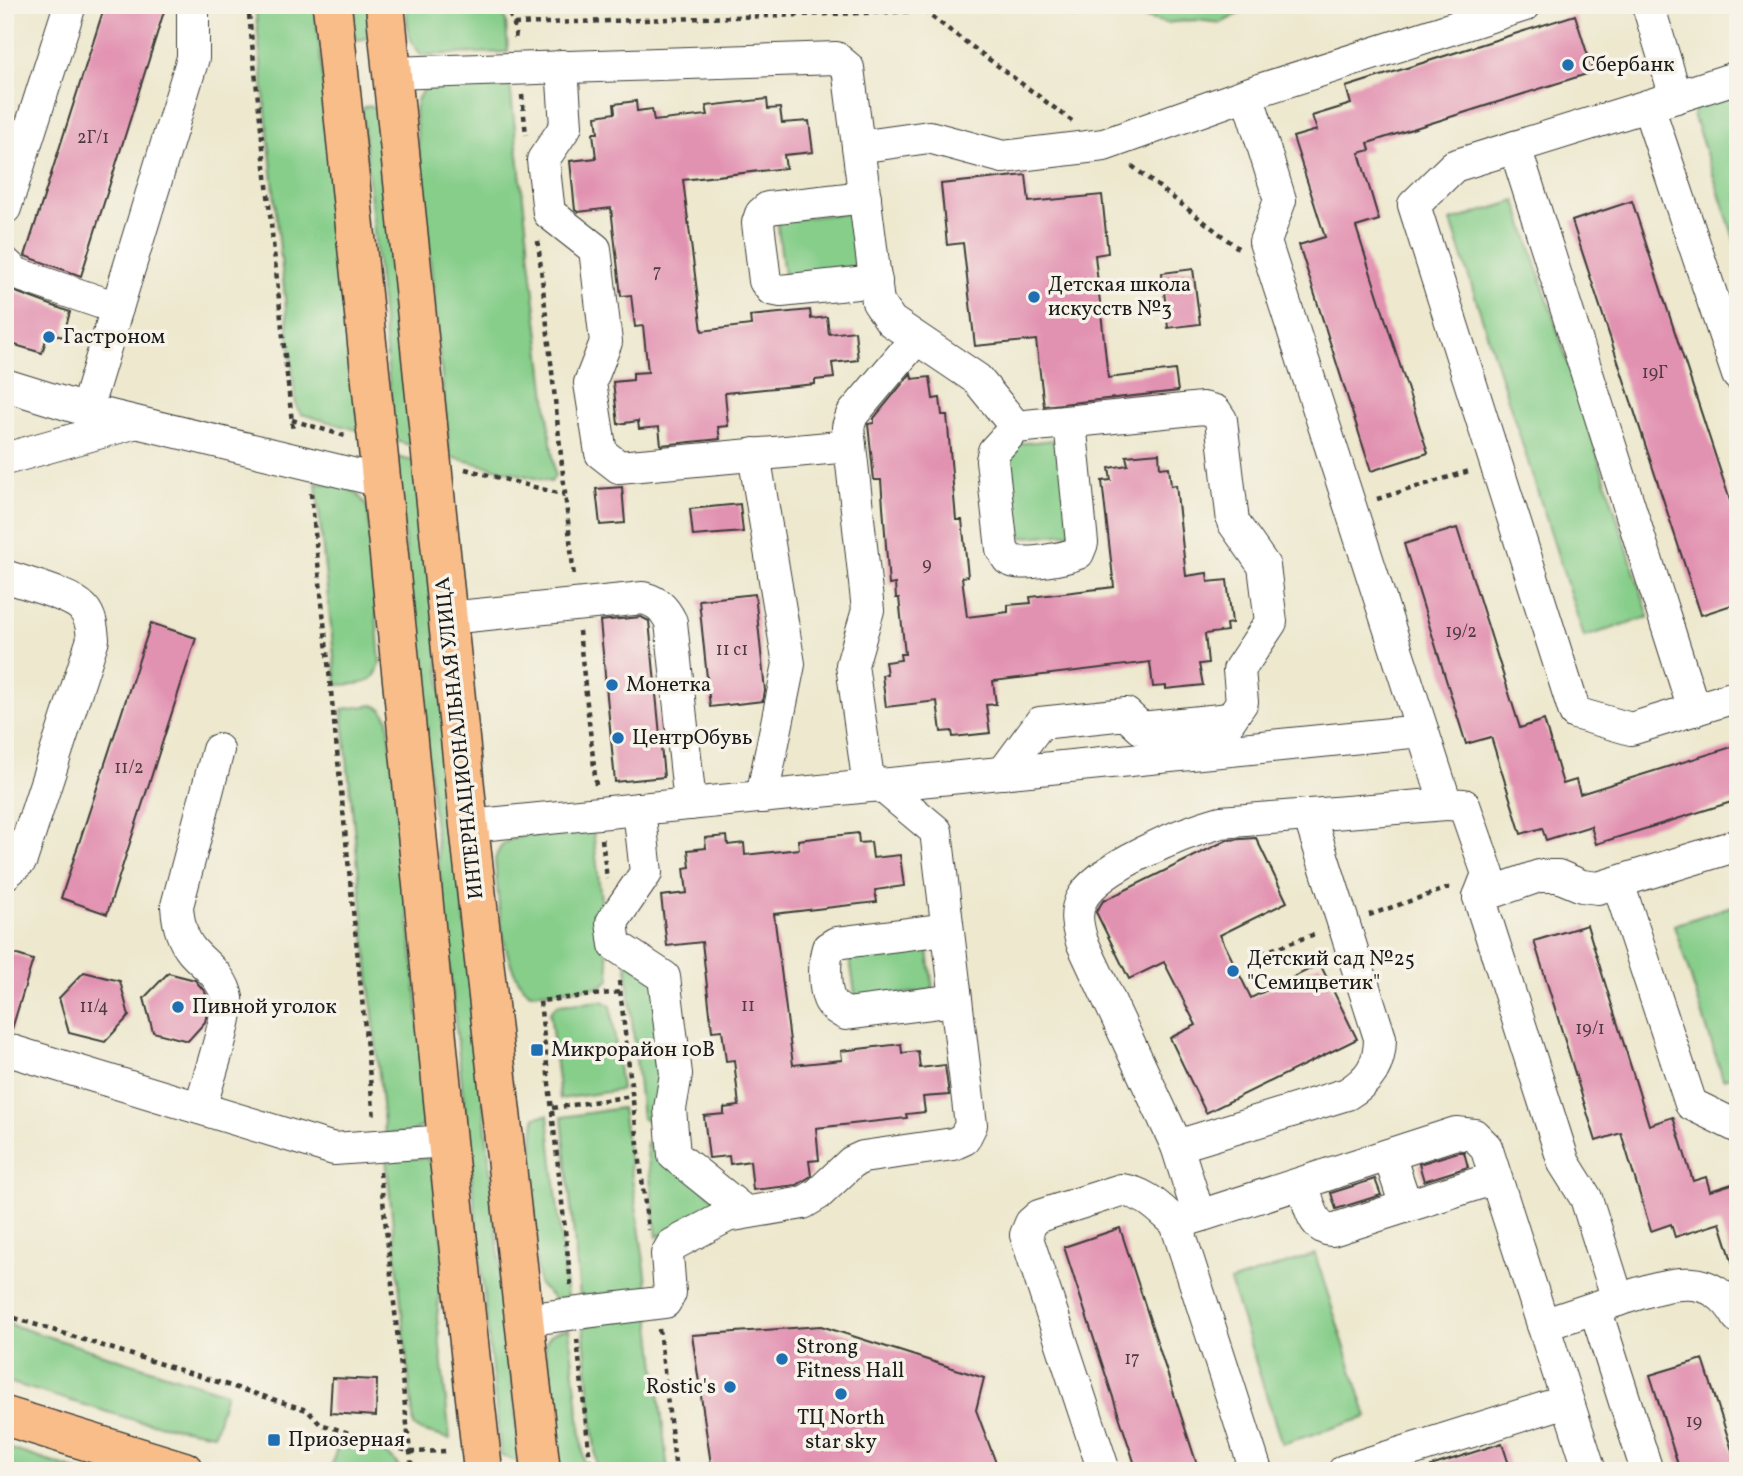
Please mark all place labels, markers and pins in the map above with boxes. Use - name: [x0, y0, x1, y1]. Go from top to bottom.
- place label: Сбербанк: [1582, 51, 1674, 80]
- marker: Сбербанк: [1560, 57, 1576, 73]
- place label: Детская школа искусств №3: [1048, 271, 1191, 324]
- marker: Детская школа искусств №3: [1026, 289, 1042, 305]
- place label: Гастроном: [63, 323, 165, 352]
- marker: Гастроном: [41, 329, 57, 345]
- place label: Монетка: [626, 671, 711, 700]
- marker: Монетка: [604, 677, 620, 693]
- place label: ЦентрОбувь: [632, 724, 753, 753]
- marker: ЦентрОбувь: [610, 730, 626, 746]
- place label: Детский сад №25 "Семицветик": [1247, 945, 1415, 998]
- marker: Детский сад №25 "Семицветик": [1225, 963, 1241, 979]
- place label: Пивной уголок: [192, 993, 337, 1022]
- marker: Пивной уголок: [170, 999, 186, 1015]
- place label: Микрорайон 10В: [551, 1036, 715, 1065]
- marker: Микрорайон 10В: [529, 1042, 545, 1058]
- place label: Strong Fitness Hall: [796, 1333, 904, 1386]
- marker: Strong Fitness Hall: [774, 1351, 790, 1367]
- place label: Rostic's: [646, 1373, 716, 1402]
- marker: Rostic's: [722, 1379, 738, 1395]
- marker: ТЦ North star sky: [833, 1386, 849, 1402]
- place label: ТЦ North star sky: [797, 1404, 885, 1457]
- place label: Приозерная: [288, 1426, 405, 1455]
- marker: Приозерная: [266, 1432, 282, 1448]

